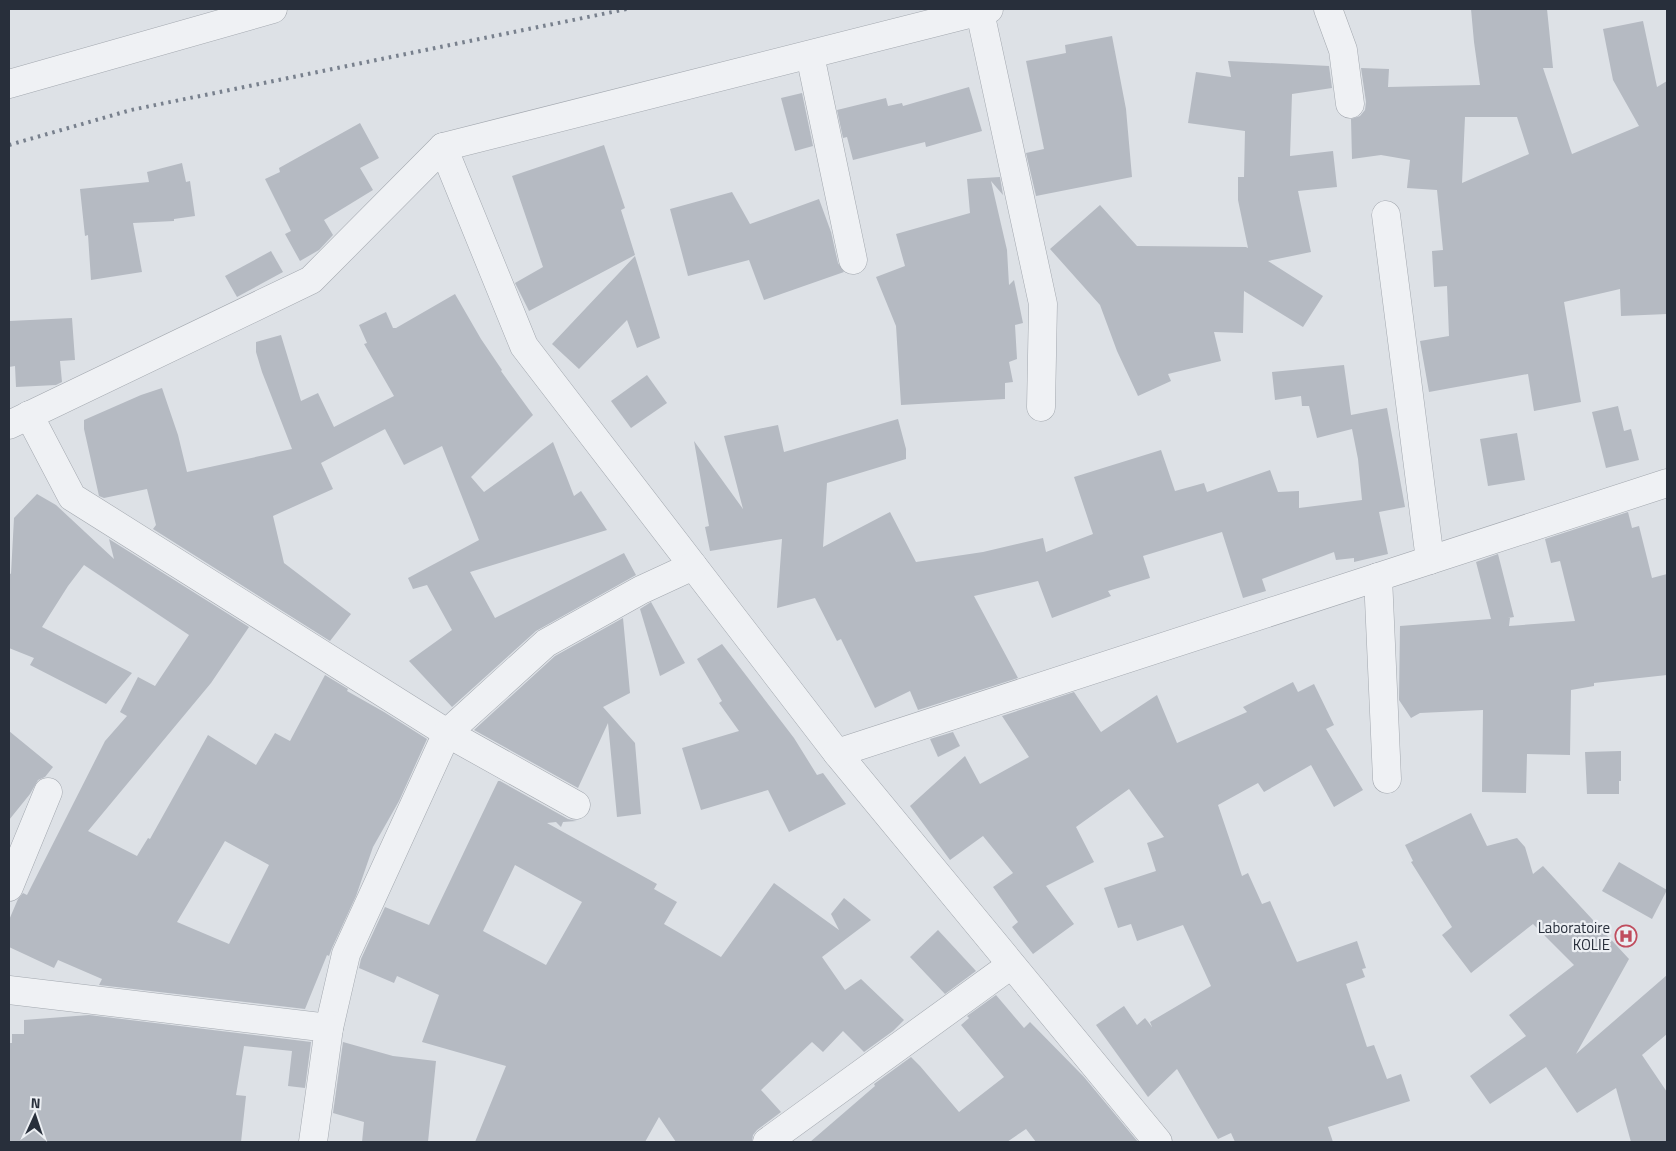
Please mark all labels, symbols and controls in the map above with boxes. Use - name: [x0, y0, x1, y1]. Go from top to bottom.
- place label: Laboratoire KOLIE: [1538, 916, 1610, 956]
- hospital icon: Laboratoire KOLIE: [1614, 924, 1638, 948]
- north arrow: [10, 1091, 60, 1141]
- text: N: [30, 1092, 41, 1113]

